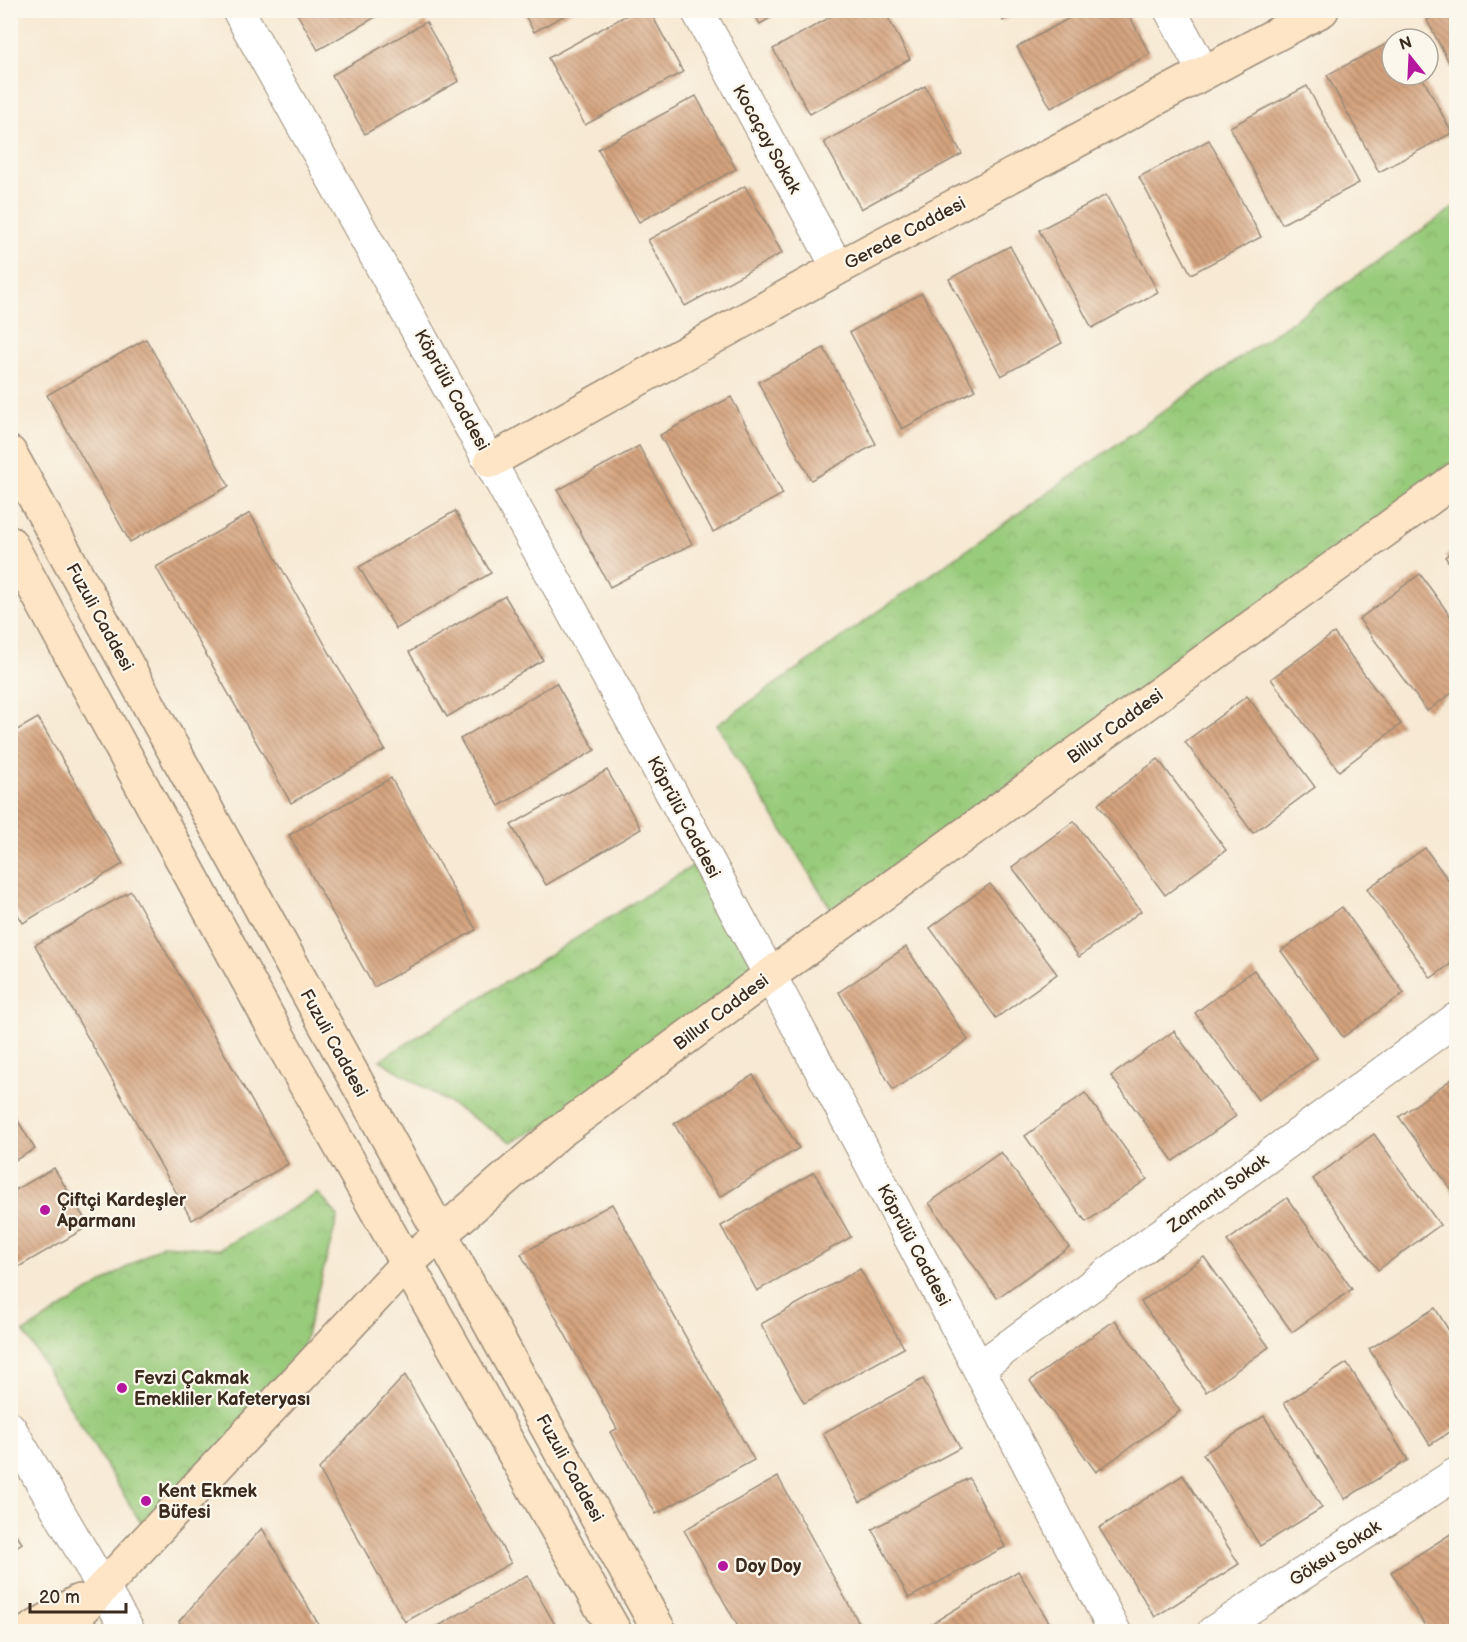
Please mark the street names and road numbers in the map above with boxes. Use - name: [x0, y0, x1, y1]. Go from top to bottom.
- street label: Kocaçay Sokak: [728, 81, 805, 198]
- street label: Gerede Caddesi: [841, 193, 969, 274]
- street label: Köprülü Caddesi: [410, 326, 493, 454]
- street label: Fuzuli Caddesi: [61, 560, 138, 675]
- street label: Billur Caddesi: [1063, 685, 1167, 768]
- street label: Köprülü Caddesi: [643, 753, 725, 882]
- street label: Billur Caddesi: [670, 970, 773, 1055]
- street label: Fuzuli Caddesi: [295, 986, 372, 1101]
- street label: Zamantı Sokak: [1163, 1150, 1273, 1238]
- street label: Köprülü Caddesi: [873, 1181, 955, 1310]
- street label: Fuzuli Caddesi: [531, 1411, 608, 1526]
- street label: Göksu Sokak: [1286, 1516, 1385, 1591]

